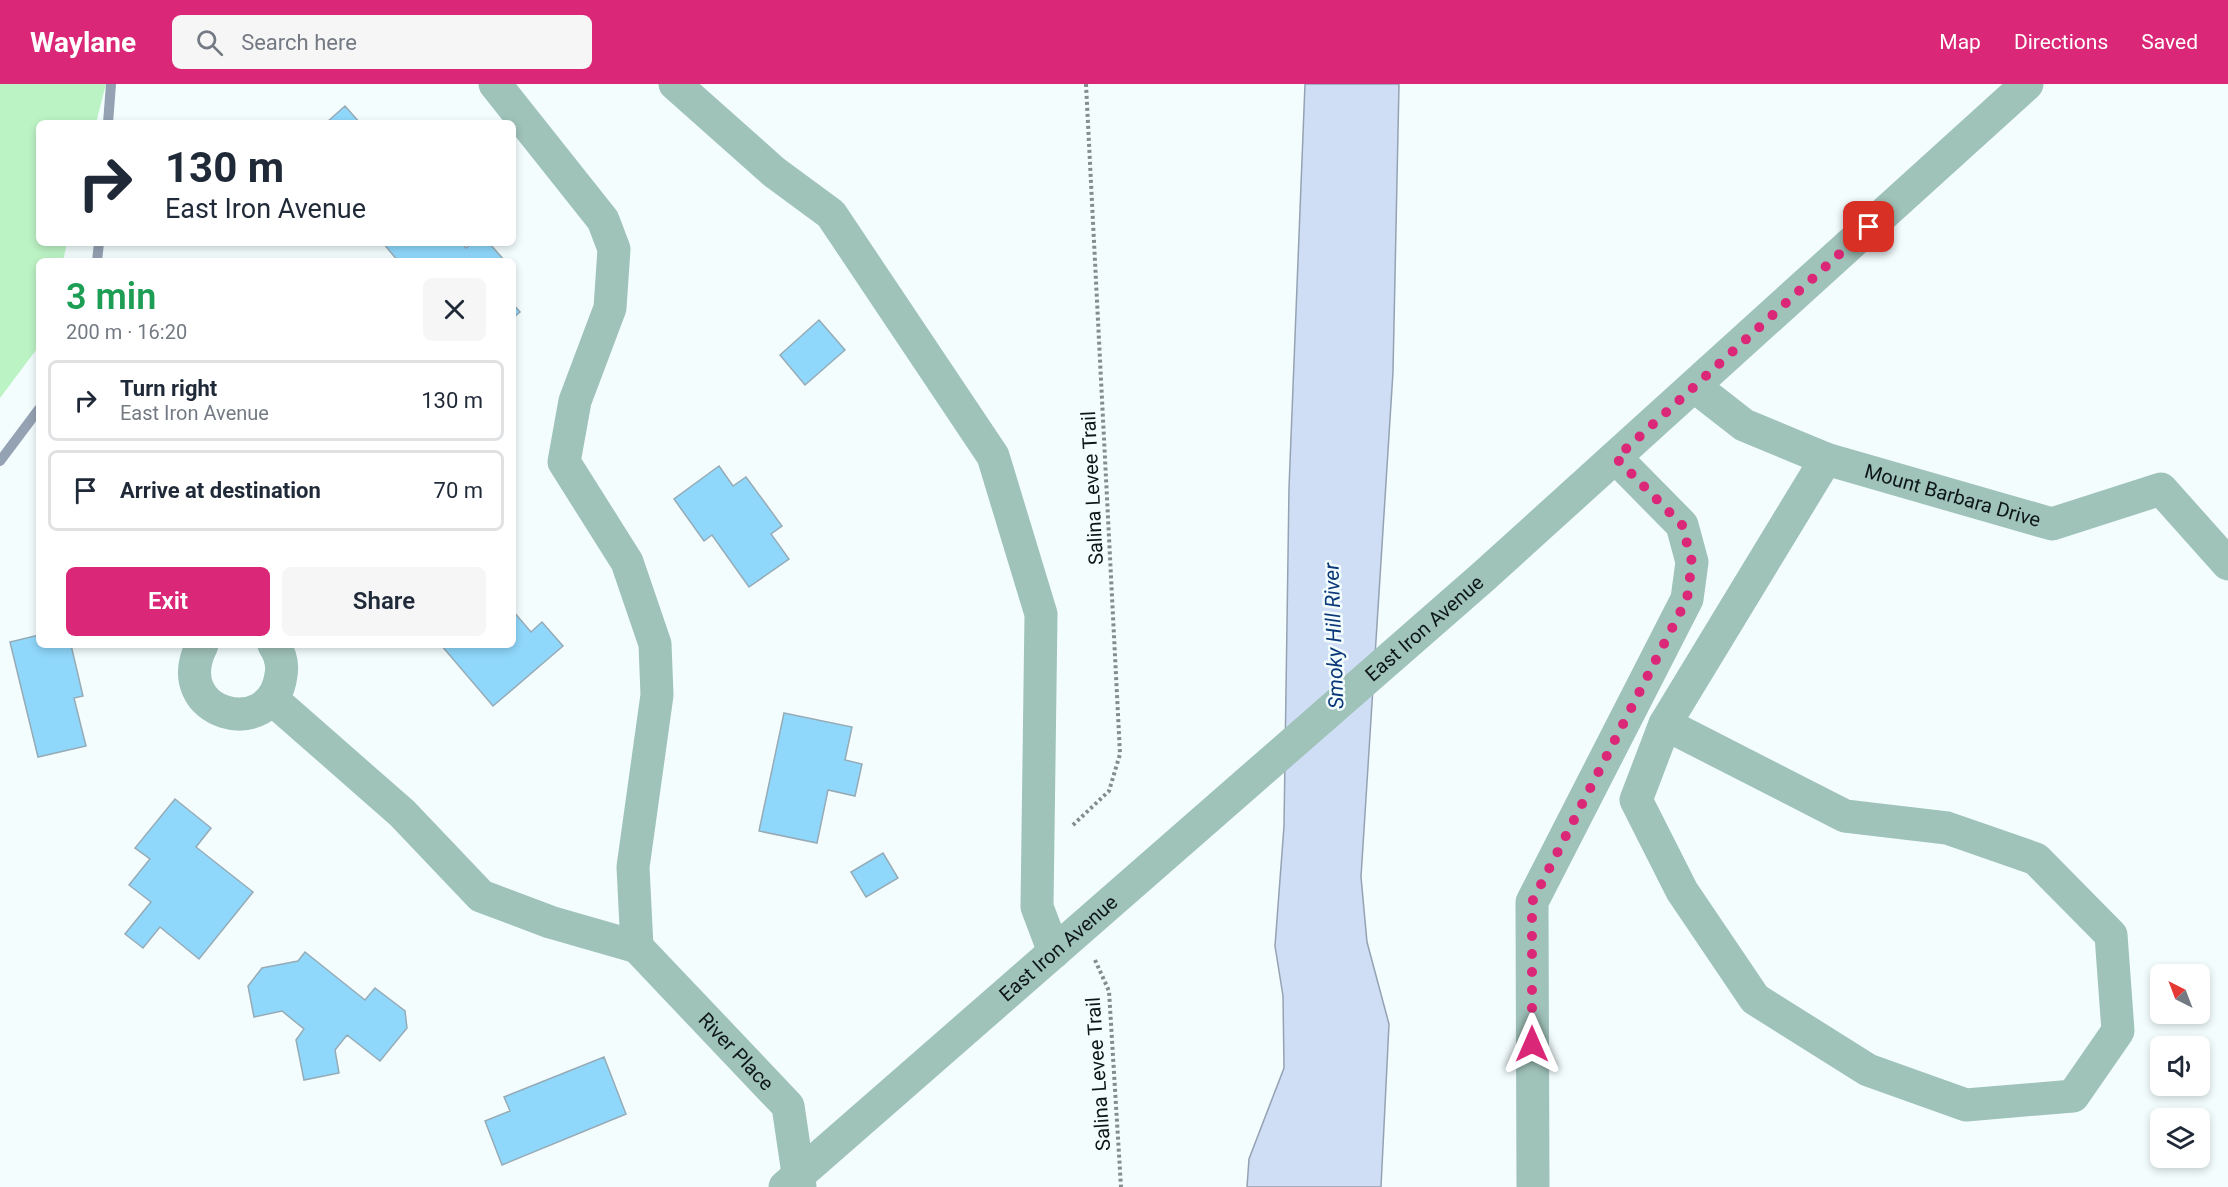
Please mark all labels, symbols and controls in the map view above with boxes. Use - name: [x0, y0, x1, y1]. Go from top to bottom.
- search box: [172, 15, 592, 69]
- text: Waylane: [30, 26, 136, 59]
- icon: search: [193, 26, 226, 59]
- text: Search here: [241, 30, 357, 55]
- text: Map: [1939, 30, 1981, 54]
- text: Directions: [2014, 30, 2108, 54]
- text: Saved: [2141, 30, 2198, 54]
- text: 130 m: [165, 143, 284, 192]
- icon: right: [66, 144, 144, 222]
- text: East Iron Avenue: [165, 193, 366, 225]
- pin: [1843, 201, 1894, 252]
- icon: arrive: [1852, 210, 1885, 243]
- text: 3 min: [66, 276, 156, 318]
- button: close: [423, 278, 486, 341]
- text: 200 m · 16:20: [66, 320, 187, 344]
- text: Turn right: [120, 376, 217, 401]
- icon: right: [69, 384, 102, 417]
- text: 130 m: [421, 388, 483, 413]
- text: East Iron Avenue: [120, 401, 269, 425]
- street label: Salina Levee Trail: [1076, 410, 1108, 566]
- street label: Mount Barbara Drive: [1862, 459, 2043, 532]
- icon: arrive: [69, 474, 102, 507]
- text: Arrive at destination: [120, 478, 321, 503]
- text: 70 m: [434, 478, 483, 503]
- water label: Smoky Hill River: [1319, 561, 1349, 709]
- button: Exit: [66, 567, 270, 636]
- button: Share: [282, 567, 486, 636]
- street label: East Iron Avenue: [1360, 570, 1488, 686]
- street label: East Iron Avenue: [994, 890, 1122, 1006]
- north arrow: [2150, 964, 2210, 1024]
- map controls: [2150, 964, 2210, 1168]
- street label: Salina Levee Trail: [1081, 996, 1115, 1152]
- street label: River Place: [694, 1007, 779, 1095]
- position arrow: [1500, 1012, 1564, 1076]
- button: sound: [2150, 1036, 2210, 1096]
- button: layers: [2150, 1108, 2210, 1168]

